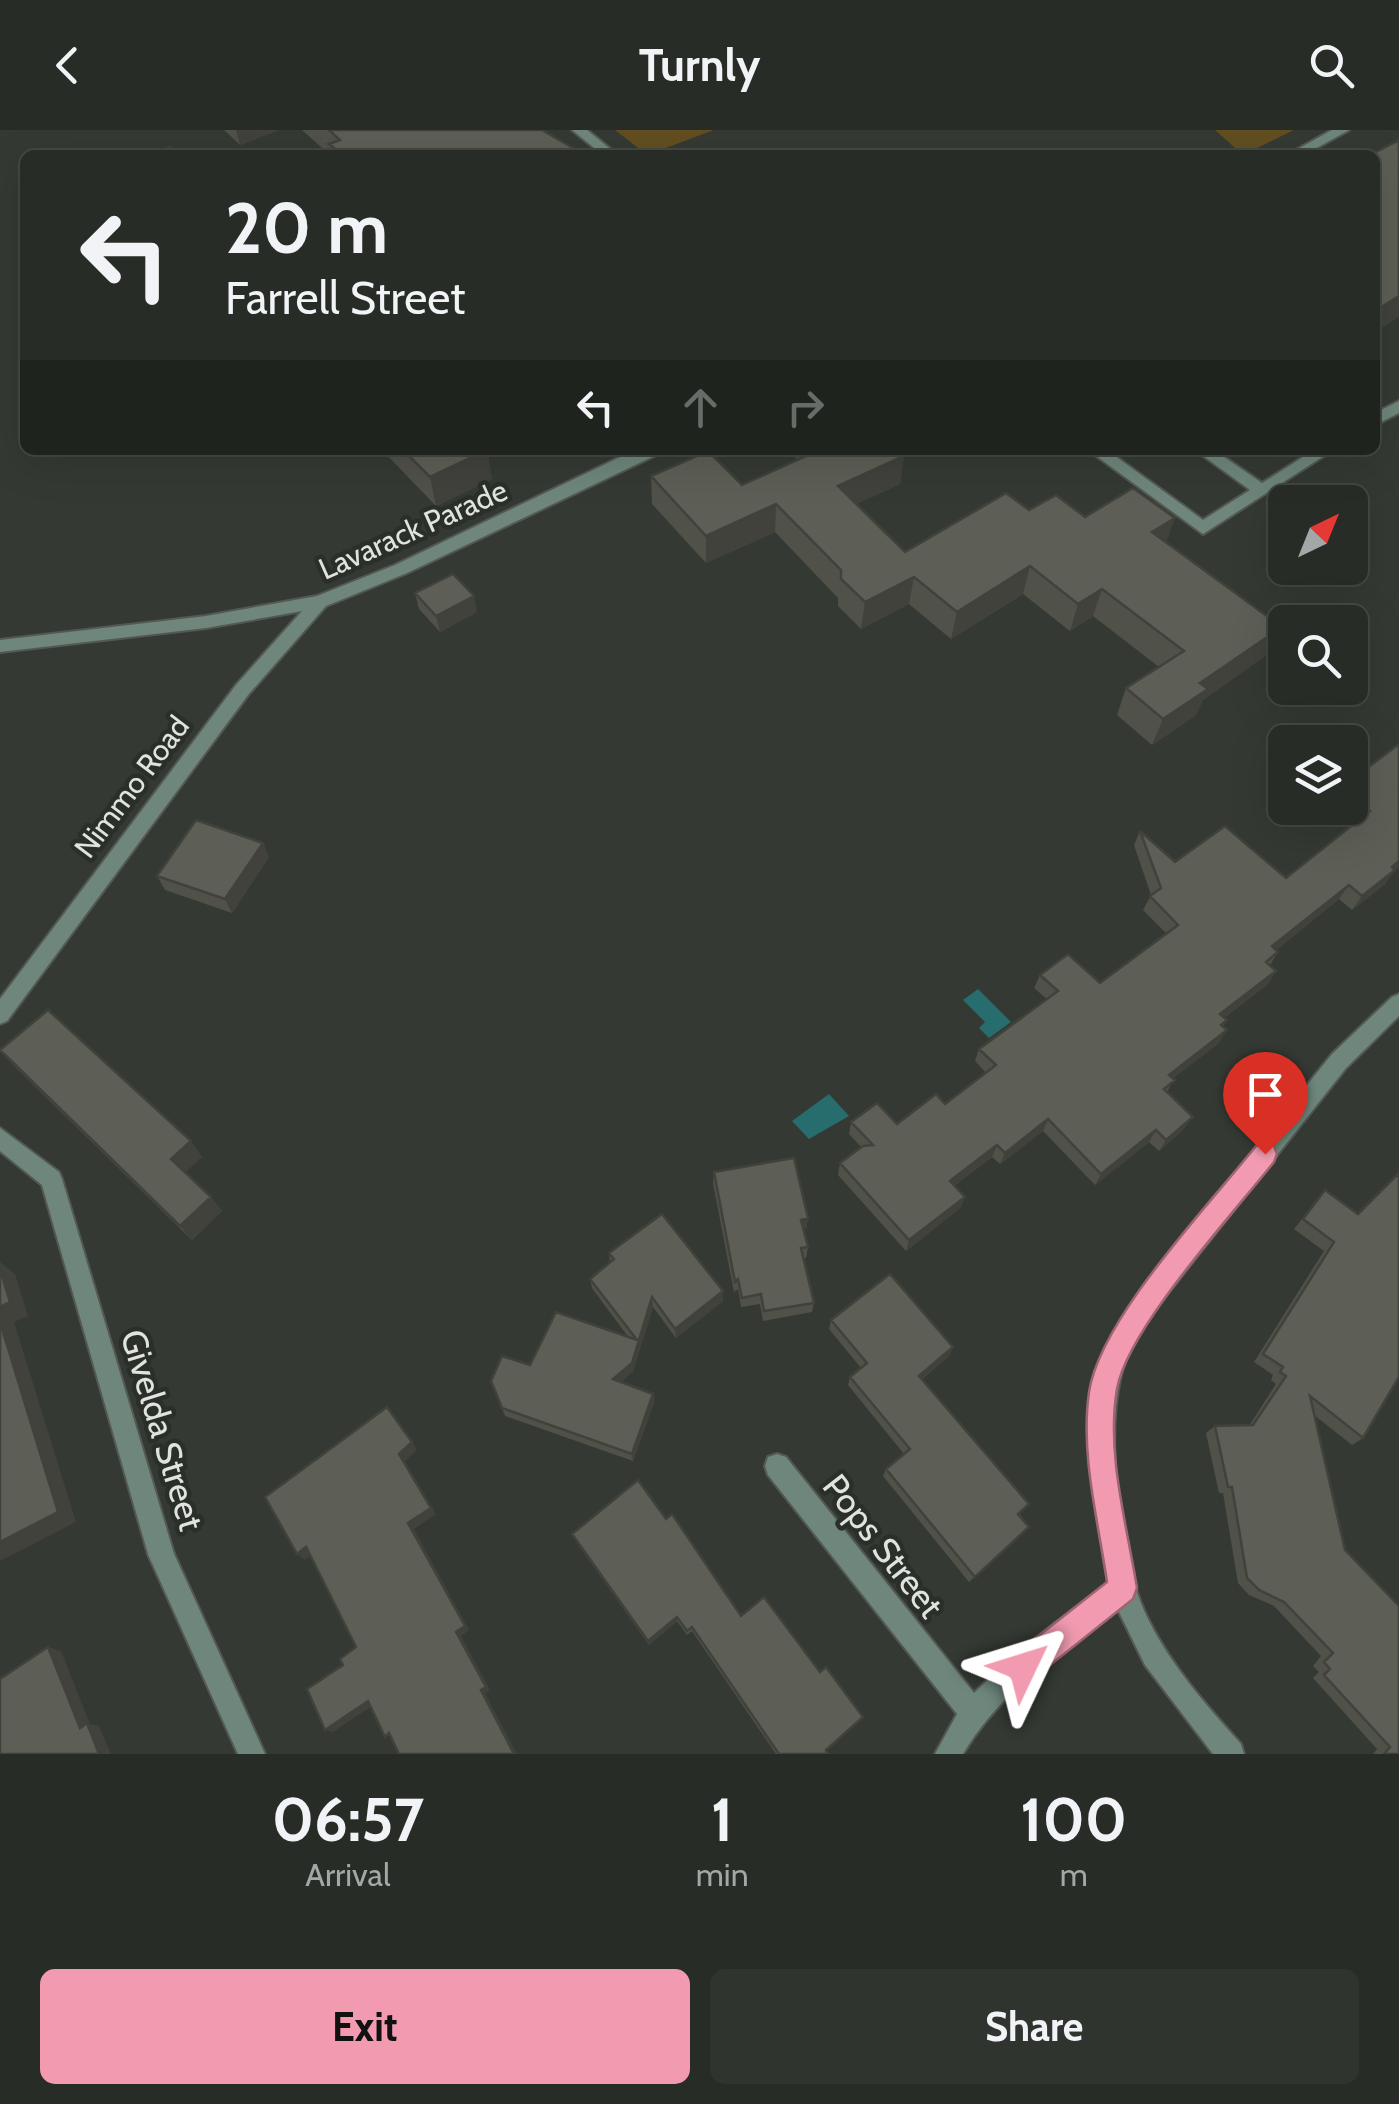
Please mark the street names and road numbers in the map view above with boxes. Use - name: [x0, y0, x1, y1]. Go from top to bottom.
- street label: Lavarack Parade: [313, 472, 513, 588]
- street label: Nimmo Road: [66, 708, 197, 865]
- street label: Givelda Street: [112, 1324, 213, 1536]
- street label: Pops Street: [814, 1465, 953, 1626]

